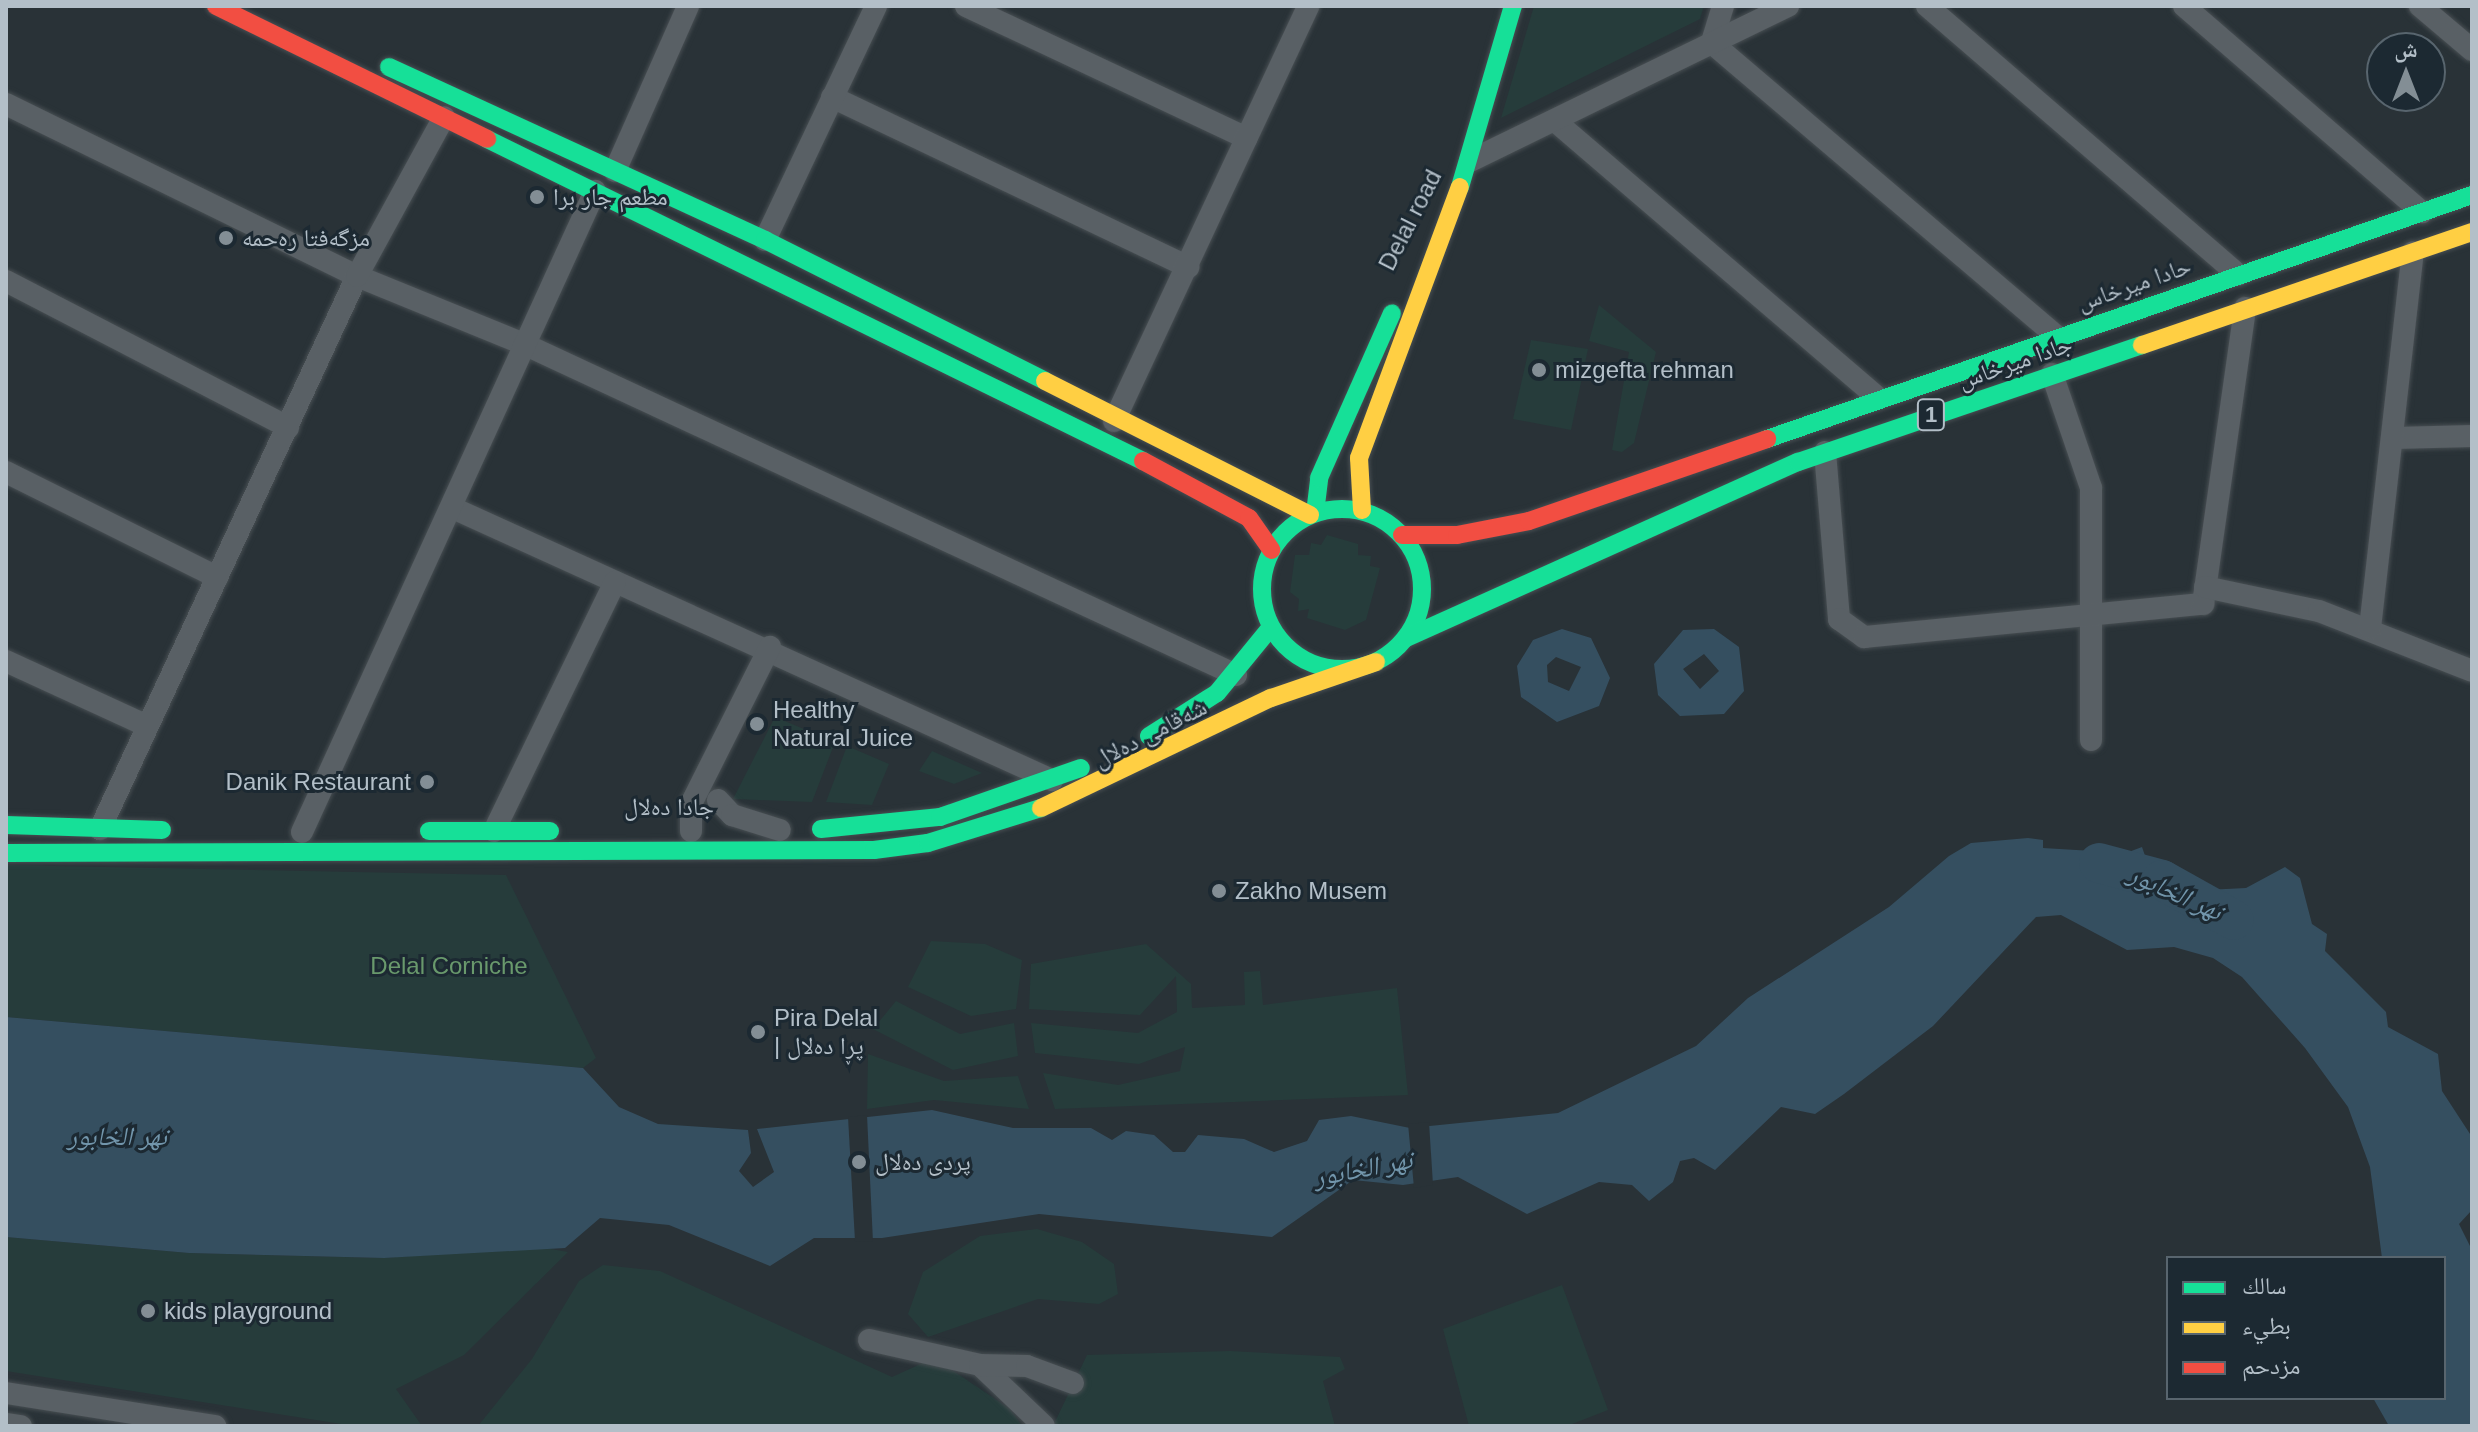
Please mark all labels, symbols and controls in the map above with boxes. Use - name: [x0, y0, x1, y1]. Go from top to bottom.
- north arrow: [2366, 32, 2446, 112]
- text: ش: [2394, 37, 2418, 62]
- street label: Delal road: [1372, 165, 1448, 275]
- place label: مطعم جار برا: [553, 183, 668, 211]
- marker: مطعم جار برا: [528, 188, 546, 206]
- place label: مزگەفتا رەحمە: [242, 224, 370, 252]
- marker: مزگەفتا رەحمە: [217, 229, 235, 247]
- street label: حادا ميرخاس: [2073, 251, 2195, 317]
- street label: جادا ميرخاس: [1954, 329, 2076, 395]
- place label: mizgefta rehman: [1555, 356, 1734, 384]
- marker: mizgefta rehman: [1530, 361, 1548, 379]
- road number: 1: [1915, 397, 1947, 433]
- street label: شەقامی دەلال: [1089, 692, 1211, 774]
- place label: Healthy Natural Juice: [773, 696, 913, 752]
- marker: Healthy Natural Juice: [748, 715, 766, 733]
- place label: Danik Restaurant: [226, 768, 411, 796]
- marker: Danik Restaurant: [418, 773, 436, 791]
- street label: جادا دەلال: [624, 793, 714, 821]
- water label: نهر الخابور: [2123, 858, 2227, 928]
- place label: Zakho Musem: [1235, 877, 1387, 905]
- marker: Zakho Musem: [1210, 882, 1228, 900]
- park label: Delal Corniche: [370, 952, 528, 980]
- place label: Pira Delal | پڕا دەلال: [774, 1004, 878, 1060]
- marker: Pira Delal | پڕا دەلال: [749, 1023, 767, 1041]
- water label: نهر الخابور: [67, 1121, 167, 1153]
- water label: نهر الخابور: [1311, 1144, 1415, 1194]
- place label: پردی دەلال: [875, 1148, 971, 1176]
- marker: پردی دەلال: [850, 1153, 868, 1171]
- legend: [2166, 1256, 2446, 1400]
- text: سالك: [2242, 1272, 2287, 1299]
- place label: kids playground: [164, 1297, 332, 1325]
- marker: kids playground: [139, 1302, 157, 1320]
- text: بطيء: [2242, 1312, 2291, 1339]
- text: مزدحم: [2242, 1352, 2301, 1379]

